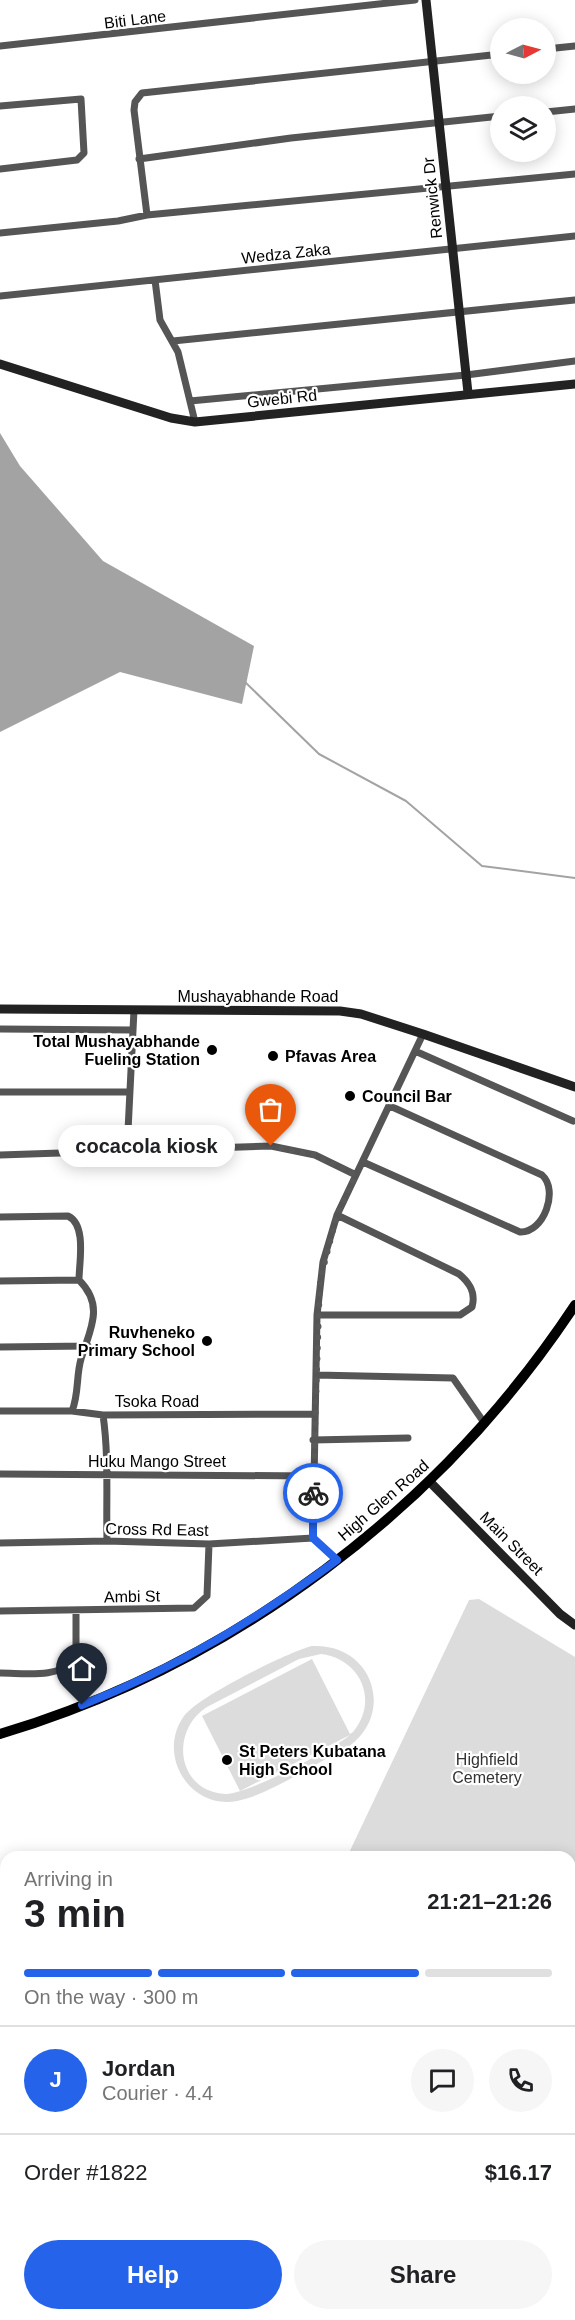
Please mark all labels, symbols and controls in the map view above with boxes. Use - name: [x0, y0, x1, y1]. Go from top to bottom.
- street label: Biti Lane: [103, 7, 167, 32]
- north arrow: [490, 18, 556, 84]
- map controls: [490, 18, 556, 162]
- button: layers: [490, 96, 556, 162]
- street label: Renwick Dr: [420, 156, 445, 240]
- street label: Wedza Zaka: [241, 240, 332, 267]
- street label: Gwebi Rd: [246, 386, 318, 411]
- street label: Mushayabhande Road: [177, 988, 339, 1005]
- place label: Total Mushayabhande Fueling Station: [33, 1033, 200, 1068]
- marker: Total Mushayabhande Fueling Station: [205, 1043, 219, 1057]
- place label: Pfavas Area: [285, 1048, 376, 1065]
- marker: Pfavas Area: [266, 1049, 280, 1063]
- pin: [245, 1084, 296, 1146]
- place label: Council Bar: [362, 1088, 452, 1105]
- marker: Council Bar: [343, 1089, 357, 1103]
- icon: bag: [254, 1093, 287, 1126]
- callout: cocacola kiosk: [58, 1125, 235, 1167]
- text: cocacola kiosk: [75, 1135, 218, 1157]
- place label: Ruvheneko Primary School: [78, 1324, 195, 1359]
- marker: Ruvheneko Primary School: [200, 1334, 214, 1348]
- street label: Tsoka Road: [115, 1393, 199, 1410]
- street label: Huku Mango Street: [88, 1453, 226, 1470]
- street label: High Glen Road: [335, 1457, 432, 1544]
- courier: [283, 1463, 343, 1523]
- icon: bike: [297, 1477, 330, 1510]
- street label: Main Street: [477, 1508, 547, 1579]
- street label: Cross Rd East: [105, 1520, 209, 1539]
- street label: Ambi St: [104, 1588, 161, 1605]
- pin: [56, 1643, 107, 1705]
- icon: home: [65, 1652, 98, 1685]
- place label: St Peters Kubatana High School: [239, 1743, 386, 1778]
- park label: Highfield Cemetery: [452, 1751, 522, 1786]
- marker: St Peters Kubatana High School: [220, 1753, 234, 1767]
- text: Arriving in: [24, 1868, 113, 1890]
- text: 21:21–21:26: [427, 1889, 552, 1914]
- text: 3 min: [24, 1892, 126, 1935]
- text: On the way · 300 m: [24, 1986, 199, 2008]
- button: chat: [411, 2049, 474, 2112]
- button: phone: [489, 2049, 552, 2112]
- text: Jordan: [102, 2056, 175, 2081]
- text: J: [49, 2067, 62, 2092]
- text: Courier · 4.4: [102, 2082, 213, 2104]
- text: Order #1822: [24, 2160, 148, 2185]
- text: $16.17: [485, 2160, 552, 2185]
- button: Help: [24, 2240, 282, 2309]
- button: Share: [294, 2240, 552, 2309]

